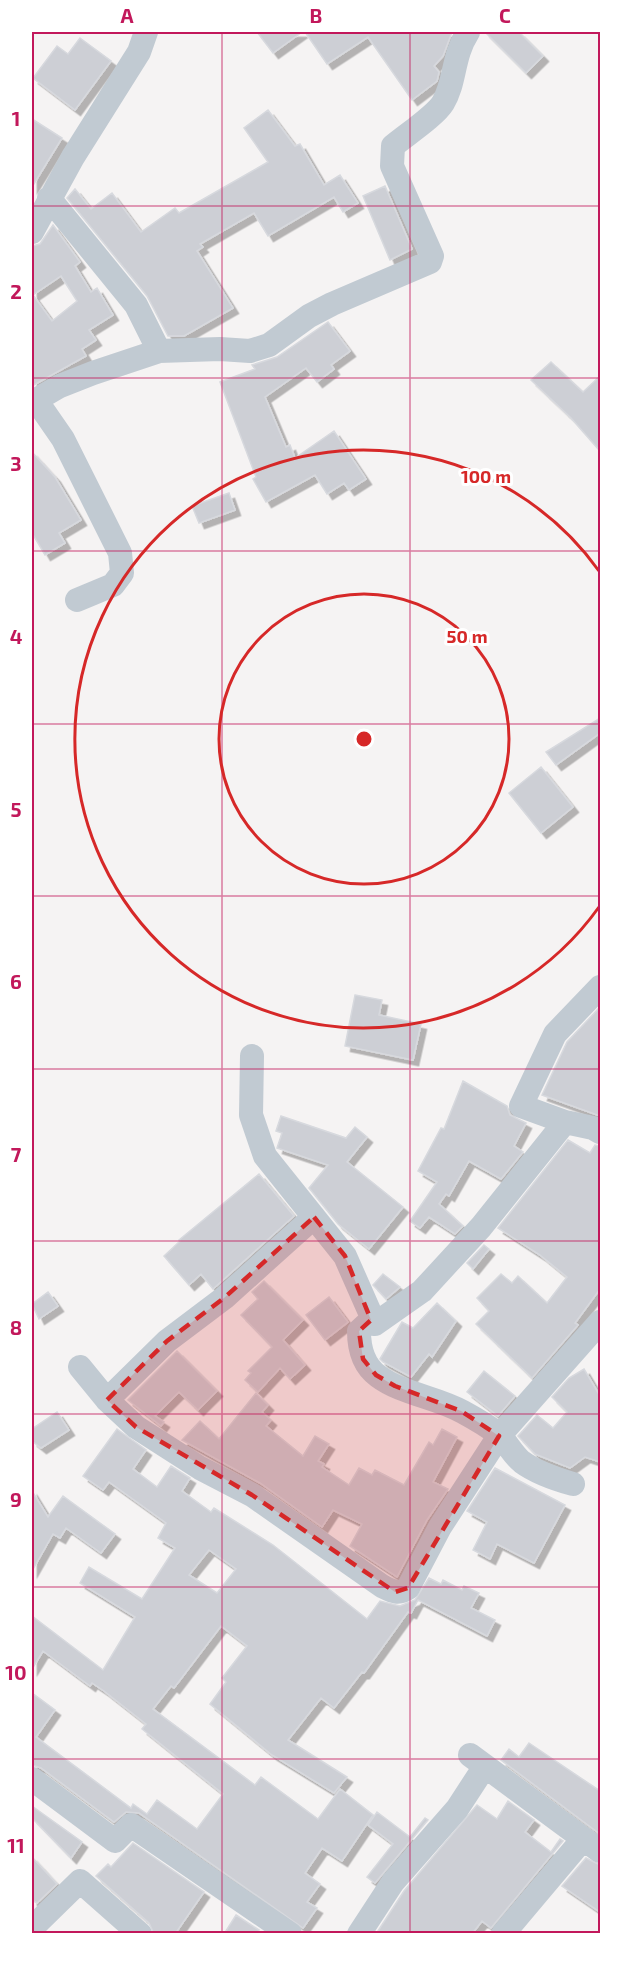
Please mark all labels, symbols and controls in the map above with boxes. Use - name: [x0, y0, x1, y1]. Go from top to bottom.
- text: A: [120, 3, 134, 27]
- text: B: [310, 3, 322, 27]
- text: C: [499, 3, 511, 27]
- text: 1: [12, 106, 20, 130]
- text: 2: [10, 279, 22, 303]
- text: 3: [10, 451, 22, 475]
- text: 100 m: [461, 465, 511, 487]
- text: 4: [10, 624, 23, 648]
- text: 50 m: [446, 625, 488, 647]
- centre of rings: [354, 729, 374, 749]
- text: 5: [10, 797, 22, 821]
- text: 6: [10, 969, 22, 993]
- text: 7: [11, 1142, 22, 1166]
- text: 8: [10, 1315, 22, 1339]
- text: 9: [10, 1487, 22, 1511]
- text: 10: [5, 1660, 27, 1684]
- text: 11: [7, 1833, 25, 1857]

